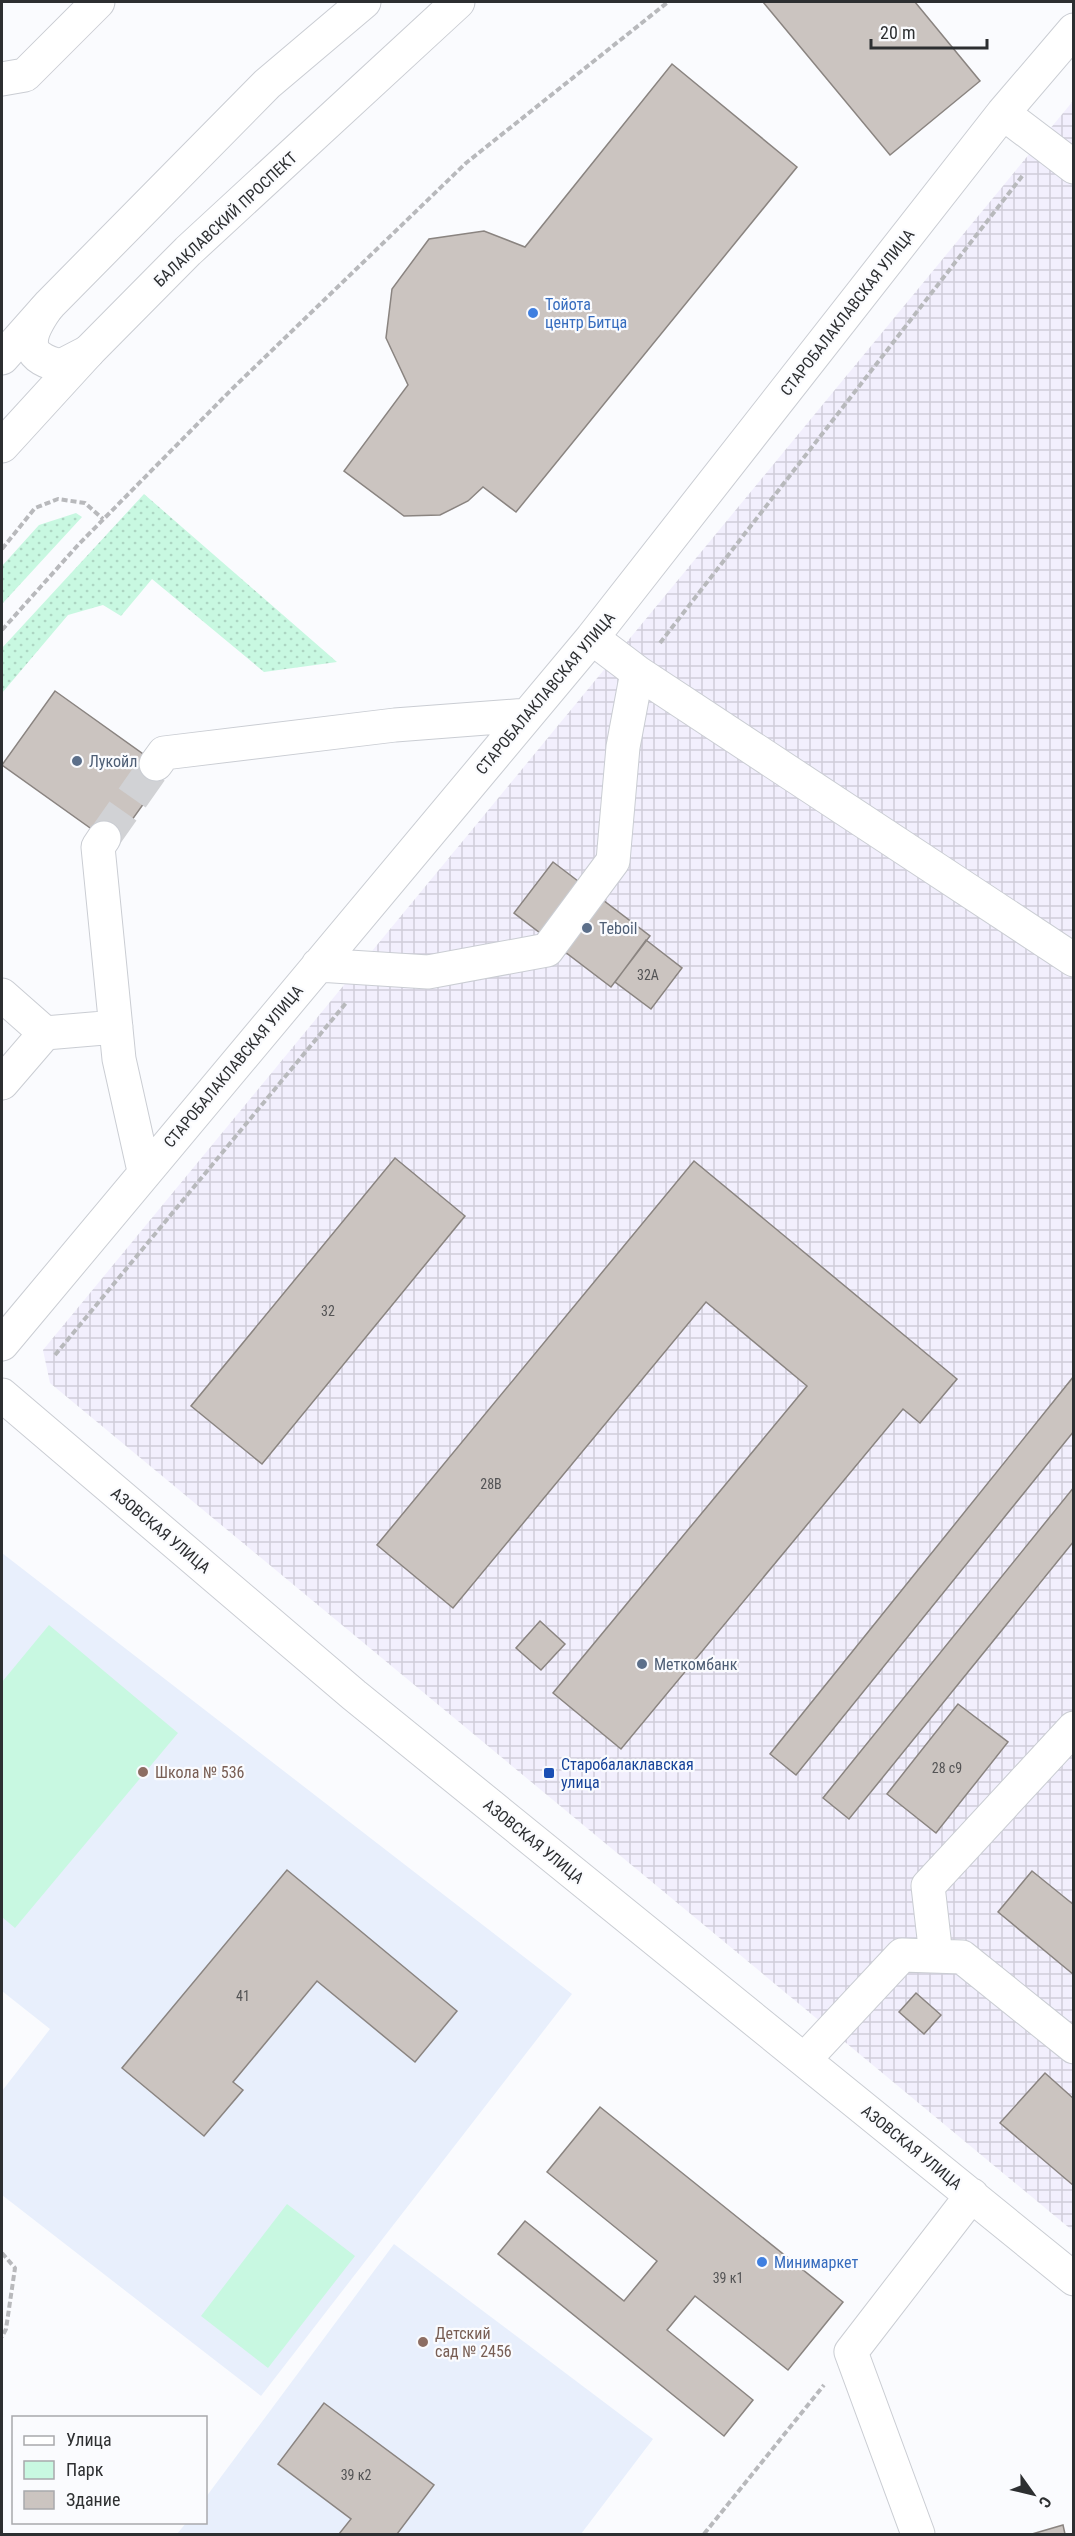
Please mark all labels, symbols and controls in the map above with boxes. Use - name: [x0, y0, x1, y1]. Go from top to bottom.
- scale bar: [871, 12, 986, 50]
- text: 20 m: [880, 22, 915, 43]
- street label: БАЛАКЛАВСКИЙ ПРОСПЕКТ: [150, 148, 301, 291]
- street label: СТАРОБАЛАКЛАВСКАЯ УЛИЦА: [776, 225, 918, 399]
- place label: Тойота центр Битца: [545, 295, 627, 332]
- marker: Тойота центр Битца: [526, 306, 540, 320]
- street label: СТАРОБАЛАКЛАВСКАЯ УЛИЦА: [472, 608, 619, 778]
- place label: Лукойл: [89, 752, 137, 771]
- marker: Лукойл: [70, 754, 84, 768]
- place label: Teboil: [599, 919, 637, 938]
- marker: Teboil: [580, 921, 594, 935]
- house number: 32А: [637, 967, 659, 983]
- street label: СТАРОБАЛАКЛАВСКАЯ УЛИЦА: [160, 981, 307, 1151]
- house number: 32: [321, 1303, 335, 1319]
- house number: 28В: [480, 1476, 502, 1492]
- street label: АЗОВСКАЯ УЛИЦА: [107, 1483, 214, 1577]
- place label: Меткомбанк: [654, 1655, 738, 1674]
- marker: Меткомбанк: [635, 1657, 649, 1671]
- place label: Старобалаклавская улица: [561, 1755, 694, 1792]
- house number: 28 с9: [932, 1760, 962, 1776]
- place label: Школа № 536: [155, 1763, 245, 1782]
- marker: Школа № 536: [136, 1765, 150, 1779]
- marker: Старобалаклавская улица: [542, 1766, 556, 1780]
- street label: АЗОВСКАЯ УЛИЦА: [480, 1795, 588, 1888]
- house number: 41: [236, 1988, 250, 2004]
- street label: АЗОВСКАЯ УЛИЦА: [858, 2101, 966, 2194]
- place label: Минимаркет: [774, 2253, 858, 2272]
- marker: Минимаркет: [755, 2255, 769, 2269]
- house number: 39 к1: [713, 2270, 743, 2286]
- place label: Детский сад № 2456: [435, 2324, 512, 2361]
- marker: Детский сад № 2456: [416, 2335, 430, 2349]
- legend: [12, 2416, 207, 2524]
- text: Улица: [66, 2429, 112, 2450]
- text: Парк: [66, 2459, 104, 2480]
- north arrow: [1003, 2464, 1063, 2524]
- house number: 39 к2: [341, 2467, 371, 2483]
- text: Здание: [66, 2489, 120, 2510]
- text: С: [1035, 2493, 1055, 2511]

